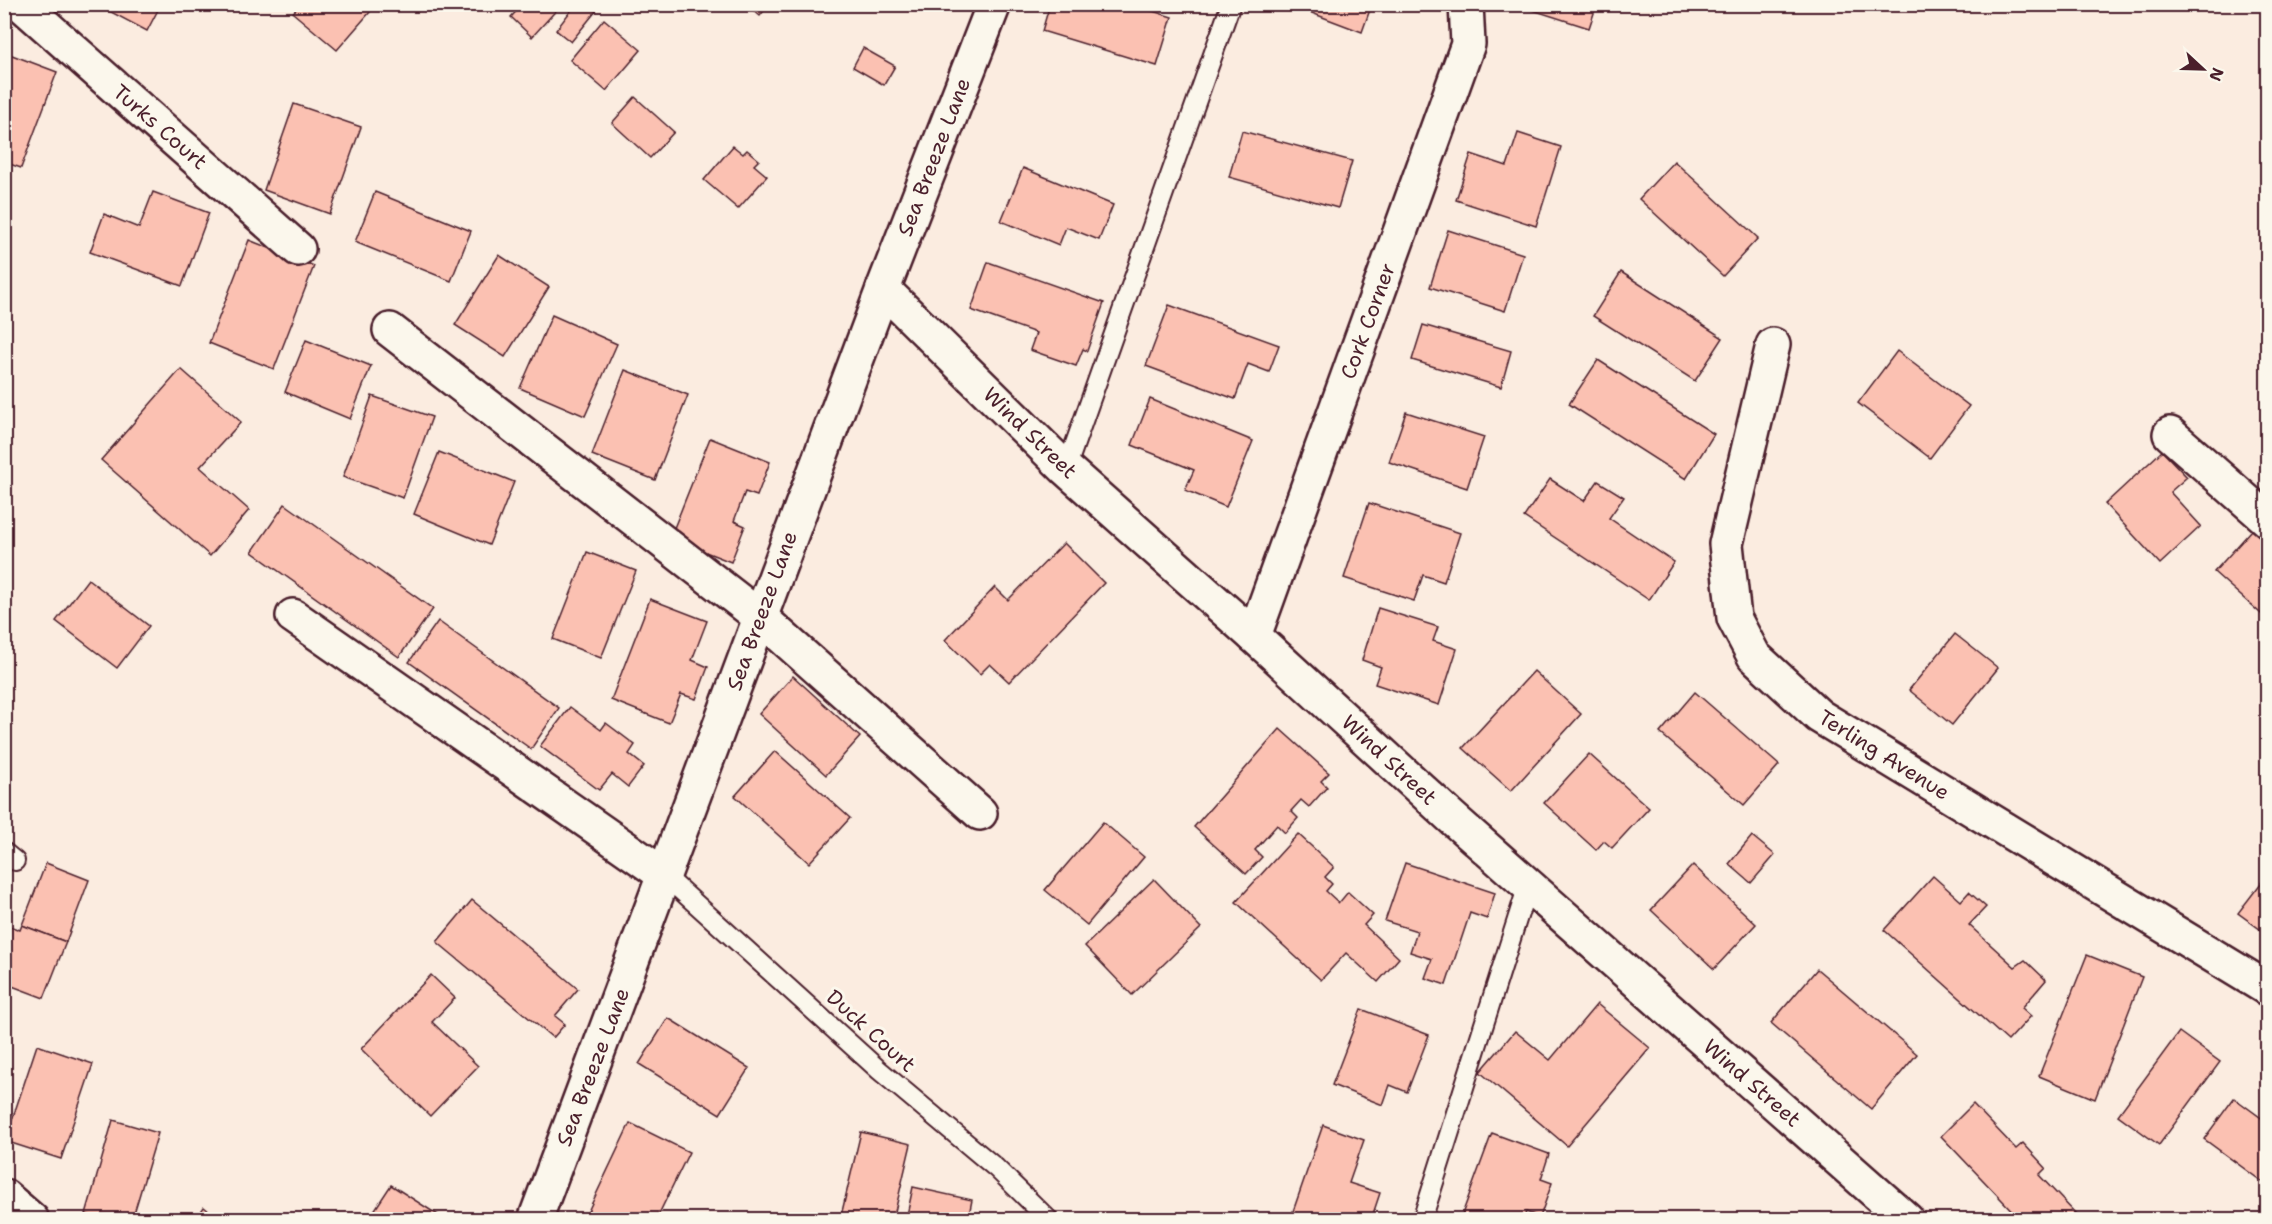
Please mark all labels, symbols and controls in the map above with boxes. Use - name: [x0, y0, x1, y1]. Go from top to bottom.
- north arrow: [2173, 39, 2233, 99]
- text: N: [2204, 65, 2229, 84]
- street label: Sea Breeze Lane: [891, 74, 977, 240]
- street label: Turks Court: [107, 78, 213, 176]
- street label: Cork Corner: [1334, 259, 1402, 383]
- street label: Wind Street: [977, 381, 1083, 485]
- street label: Sea Breeze Lane: [720, 527, 804, 695]
- street label: Terling Avenue: [1813, 703, 1955, 807]
- street label: Wind Street: [1335, 709, 1443, 811]
- street label: Sea Breeze Lane: [550, 984, 636, 1150]
- street label: Duck Court: [820, 984, 922, 1078]
- street label: Wind Street: [1697, 1033, 1807, 1133]

